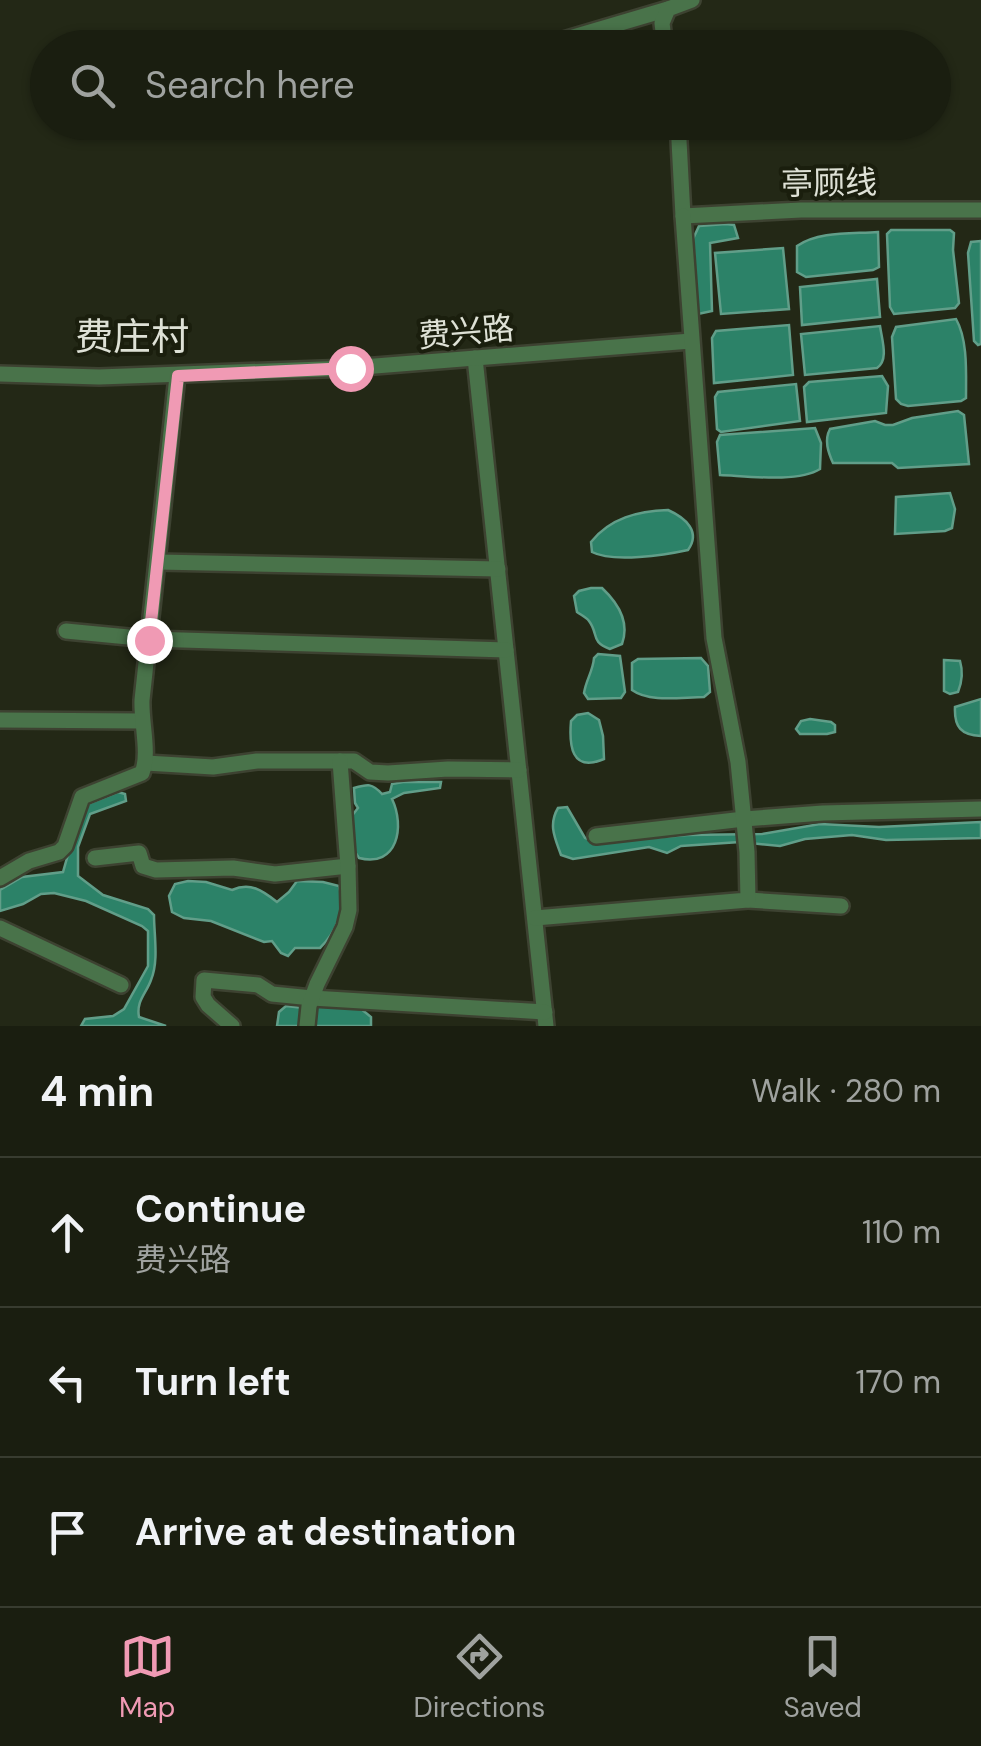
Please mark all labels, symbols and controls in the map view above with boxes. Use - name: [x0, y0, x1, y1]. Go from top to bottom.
- search box: [30, 30, 951, 140]
- icon: search: [65, 58, 120, 113]
- text: Search here: [145, 60, 355, 110]
- street label: 亭顾线: [781, 161, 877, 205]
- street label: 费兴路: [416, 307, 516, 357]
- district label: 费庄村: [75, 312, 189, 362]
- route start: [328, 346, 374, 392]
- route end: [127, 618, 173, 664]
- text: 4 min: [40, 1064, 154, 1119]
- text: Walk · 280 m: [751, 1070, 941, 1112]
- text: Continue: [135, 1184, 306, 1234]
- icon: ahead: [40, 1205, 95, 1260]
- text: 110 m: [862, 1211, 941, 1253]
- text: 费兴路: [135, 1239, 231, 1281]
- icon: left: [40, 1355, 95, 1410]
- text: Turn left: [135, 1357, 291, 1407]
- text: 170 m: [855, 1361, 941, 1403]
- icon: arrive: [40, 1505, 95, 1560]
- text: Arrive at destination: [135, 1507, 517, 1557]
- tab: Map: [119, 1629, 175, 1726]
- tab: Directions: [414, 1629, 545, 1726]
- tab: Saved: [783, 1629, 862, 1726]

